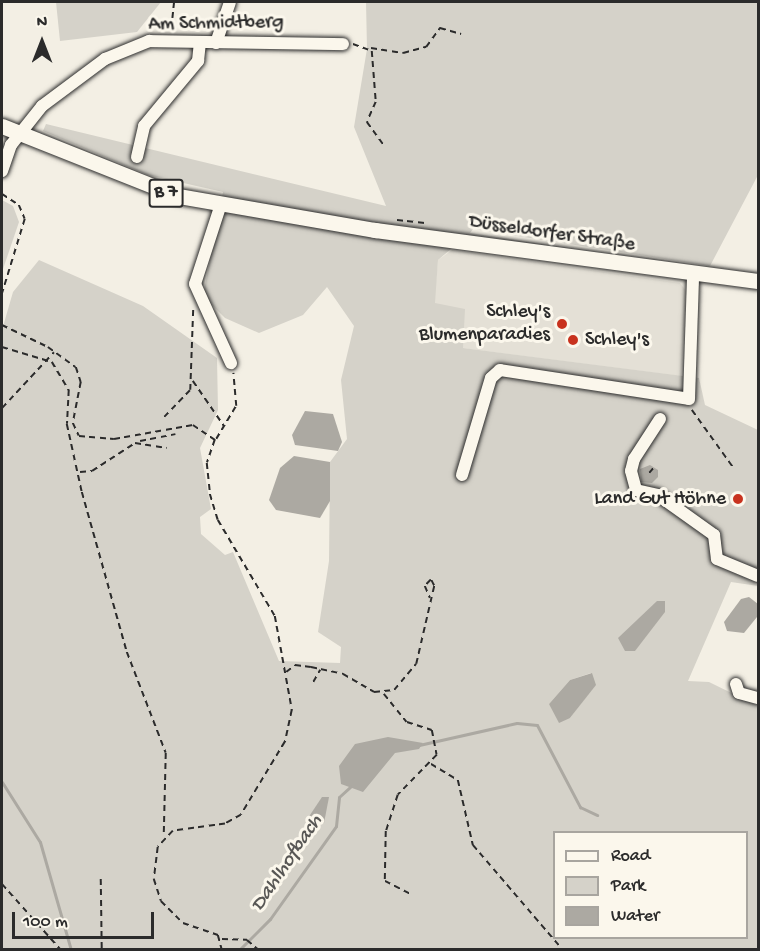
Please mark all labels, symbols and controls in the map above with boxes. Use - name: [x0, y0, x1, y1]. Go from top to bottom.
- street label: Am Schmidtberg: [148, 11, 284, 37]
- north arrow: [12, 12, 72, 72]
- text: N: [37, 14, 47, 33]
- road number: B 7: [148, 178, 184, 208]
- street label: Düsseldorfer Straße: [467, 210, 637, 258]
- place label: Schley's Blumenparadies: [419, 300, 550, 347]
- marker: Schley's Blumenparadies: [555, 317, 569, 331]
- place label: Schley's: [585, 328, 649, 352]
- marker: Schley's: [566, 333, 580, 347]
- place label: Land Gut Höhne: [594, 487, 726, 511]
- marker: Land Gut Höhne: [731, 492, 745, 506]
- water label: Dahlhofbach: [247, 811, 329, 917]
- legend: [553, 831, 748, 939]
- text: Road: [611, 846, 650, 867]
- text: Park: [611, 876, 645, 897]
- scale bar: [15, 900, 158, 938]
- text: Water: [611, 906, 659, 927]
- text: 100 m: [23, 912, 68, 933]

